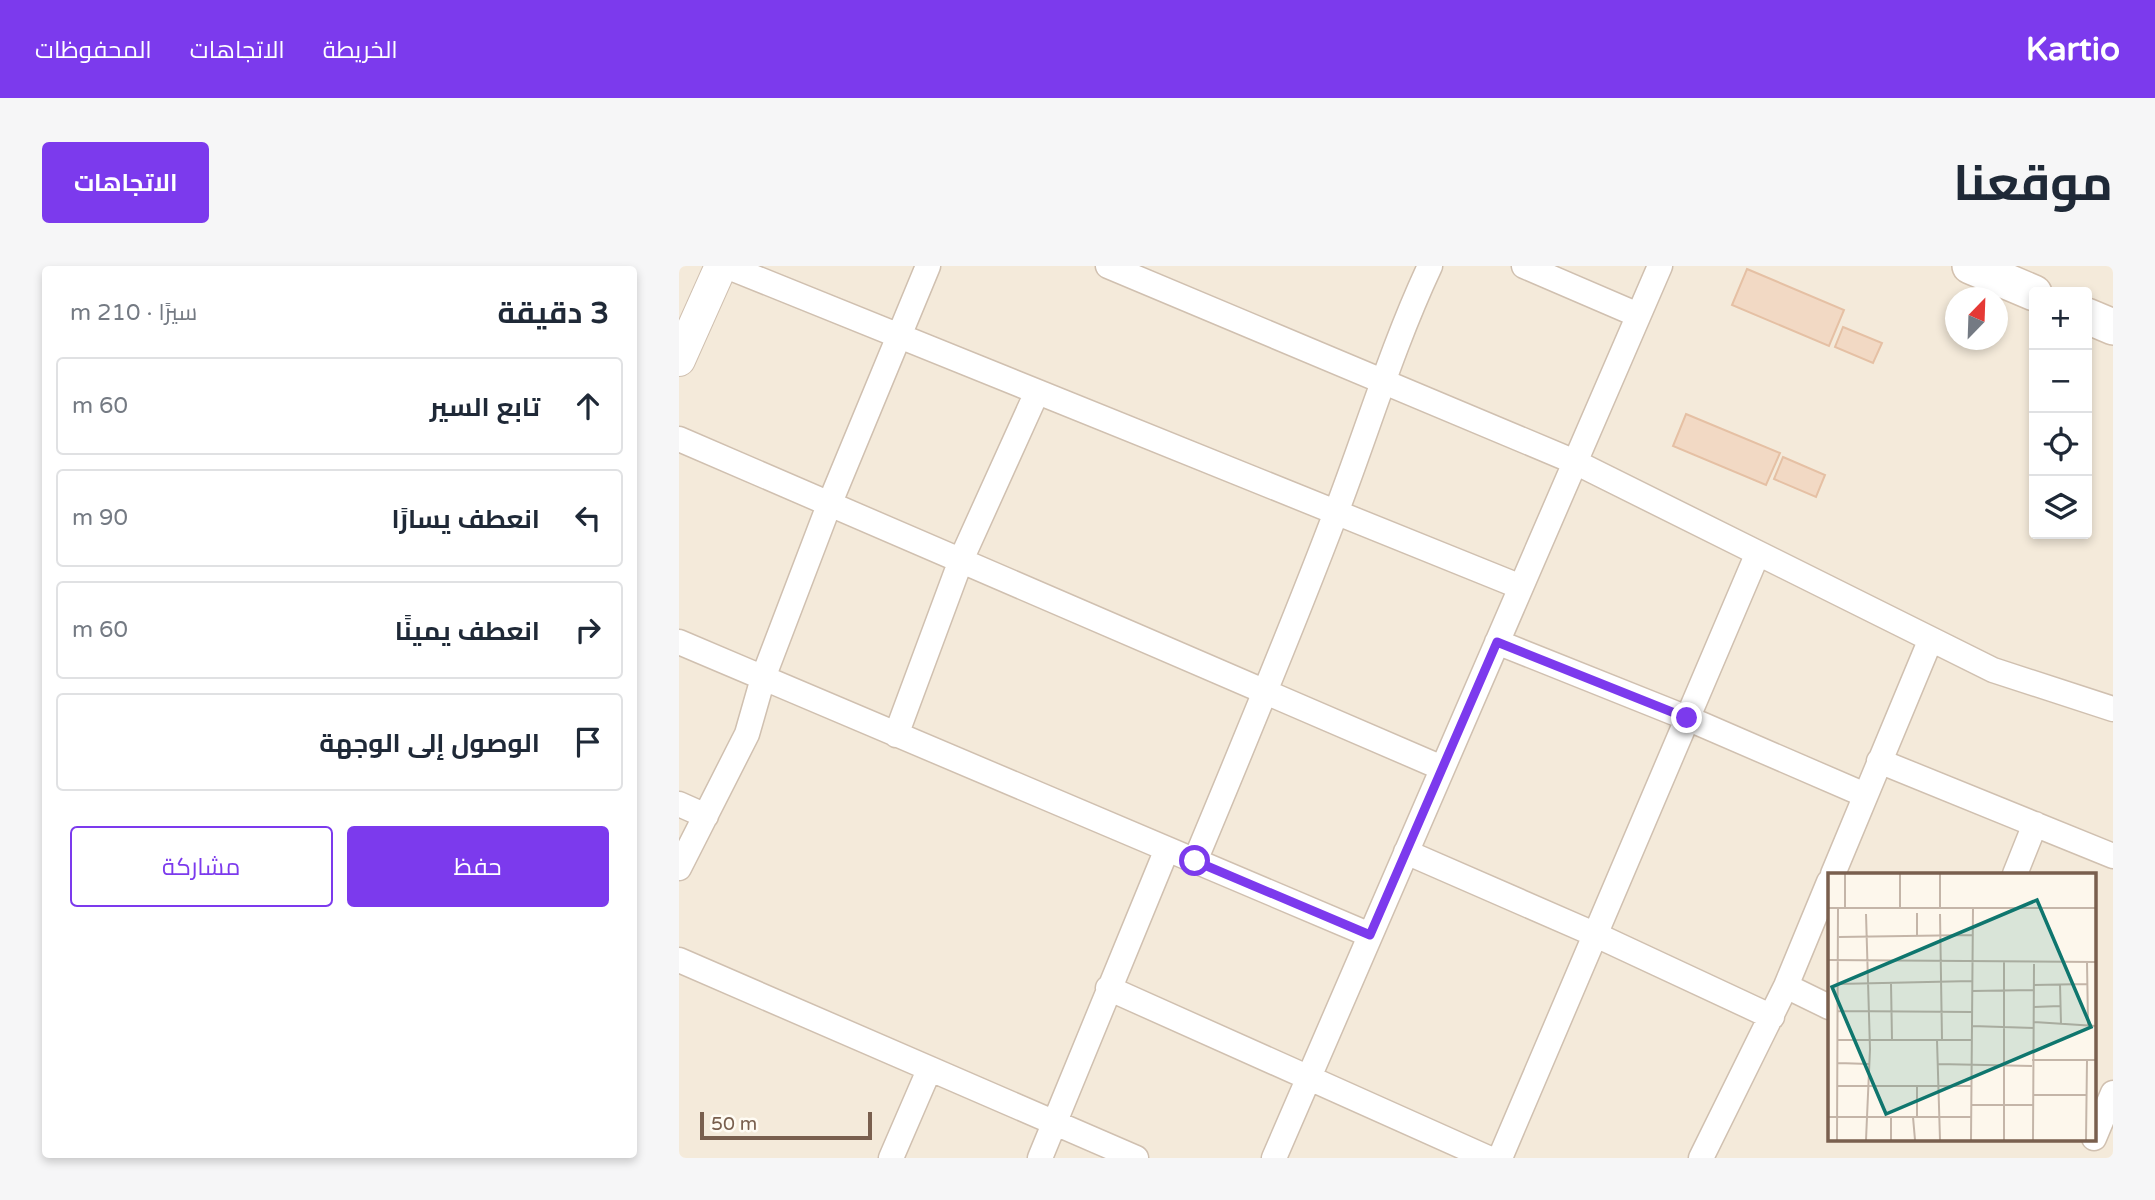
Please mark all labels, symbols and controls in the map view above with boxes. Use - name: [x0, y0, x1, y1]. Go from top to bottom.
- text: Kartio: [2026, 30, 2120, 69]
- text: المحفوظات: [35, 36, 152, 65]
- text: الاتجاهات: [190, 36, 285, 65]
- text: الخريطة: [323, 36, 398, 65]
- button: الاتجاهات: [42, 142, 209, 223]
- text: موقعنا: [1953, 155, 2113, 214]
- north arrow: [1945, 287, 2008, 350]
- map controls: [2029, 287, 2092, 539]
- button: +: [2029, 287, 2092, 350]
- text: 3 دقيقة: [498, 295, 609, 332]
- text: سيرًا · 210 m: [70, 299, 197, 327]
- button: −: [2029, 350, 2092, 413]
- icon: ahead: [569, 387, 607, 425]
- text: 60 m: [72, 392, 128, 420]
- text: تابع السير: [430, 392, 540, 423]
- button: locate: [2029, 413, 2092, 476]
- button: layers: [2029, 476, 2092, 539]
- icon: left: [569, 499, 607, 537]
- text: 90 m: [72, 504, 128, 532]
- text: انعطف يسارًا: [391, 504, 540, 535]
- icon: right: [569, 611, 607, 649]
- text: 60 m: [72, 616, 128, 644]
- text: انعطف يمينًا: [395, 616, 540, 647]
- route end: [1671, 702, 1702, 733]
- icon: arrive: [569, 723, 607, 761]
- text: الوصول إلى الوجهة: [319, 728, 540, 759]
- button: مشاركة: [70, 826, 333, 907]
- button: حفظ: [347, 826, 609, 907]
- route start: [1179, 845, 1210, 876]
- inset map: [1828, 873, 2095, 1140]
- scale bar: [700, 1109, 871, 1141]
- text: 50 m: [711, 1113, 757, 1135]

